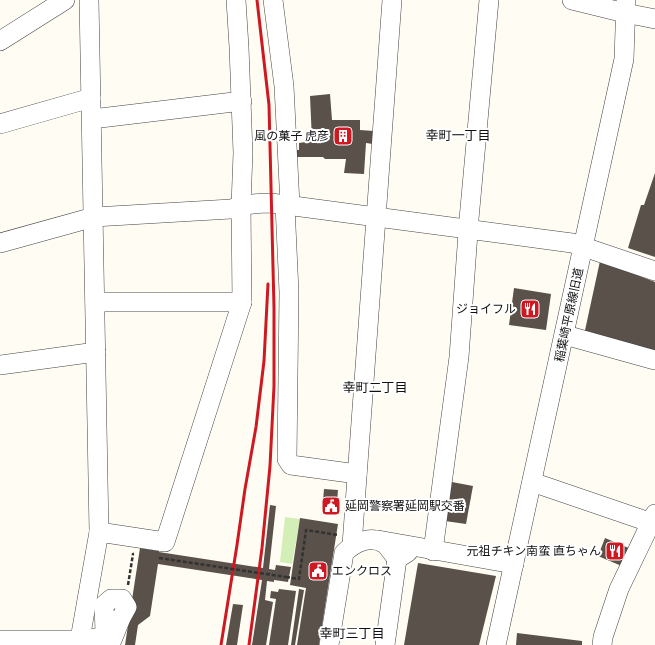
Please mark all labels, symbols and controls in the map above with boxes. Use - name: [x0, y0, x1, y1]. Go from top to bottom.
- building icon: 風の菓子 虎彦: [332, 125, 354, 147]
- district label: 幸町一丁目: [425, 127, 491, 144]
- place label: 風の菓子 虎彦: [254, 128, 329, 144]
- street label: 稲葉崎平原線旧道: [551, 266, 587, 364]
- restaurant icon: ジョイフル: [519, 298, 541, 320]
- place label: ジョイフル: [456, 301, 516, 317]
- district label: 幸町二丁目: [342, 379, 408, 396]
- public building icon: 延岡警察署延岡駅交番: [320, 495, 342, 517]
- place label: 延岡警察署延岡駅交番: [345, 498, 465, 514]
- restaurant icon: 元祖チキン南蛮 直ちゃん: [604, 540, 626, 562]
- place label: 元祖チキン南蛮 直ちゃん: [467, 543, 601, 559]
- public building icon: エンクロス: [307, 560, 329, 582]
- place label: エンクロス: [332, 563, 392, 579]
- district label: 幸町三丁目: [319, 625, 385, 642]

